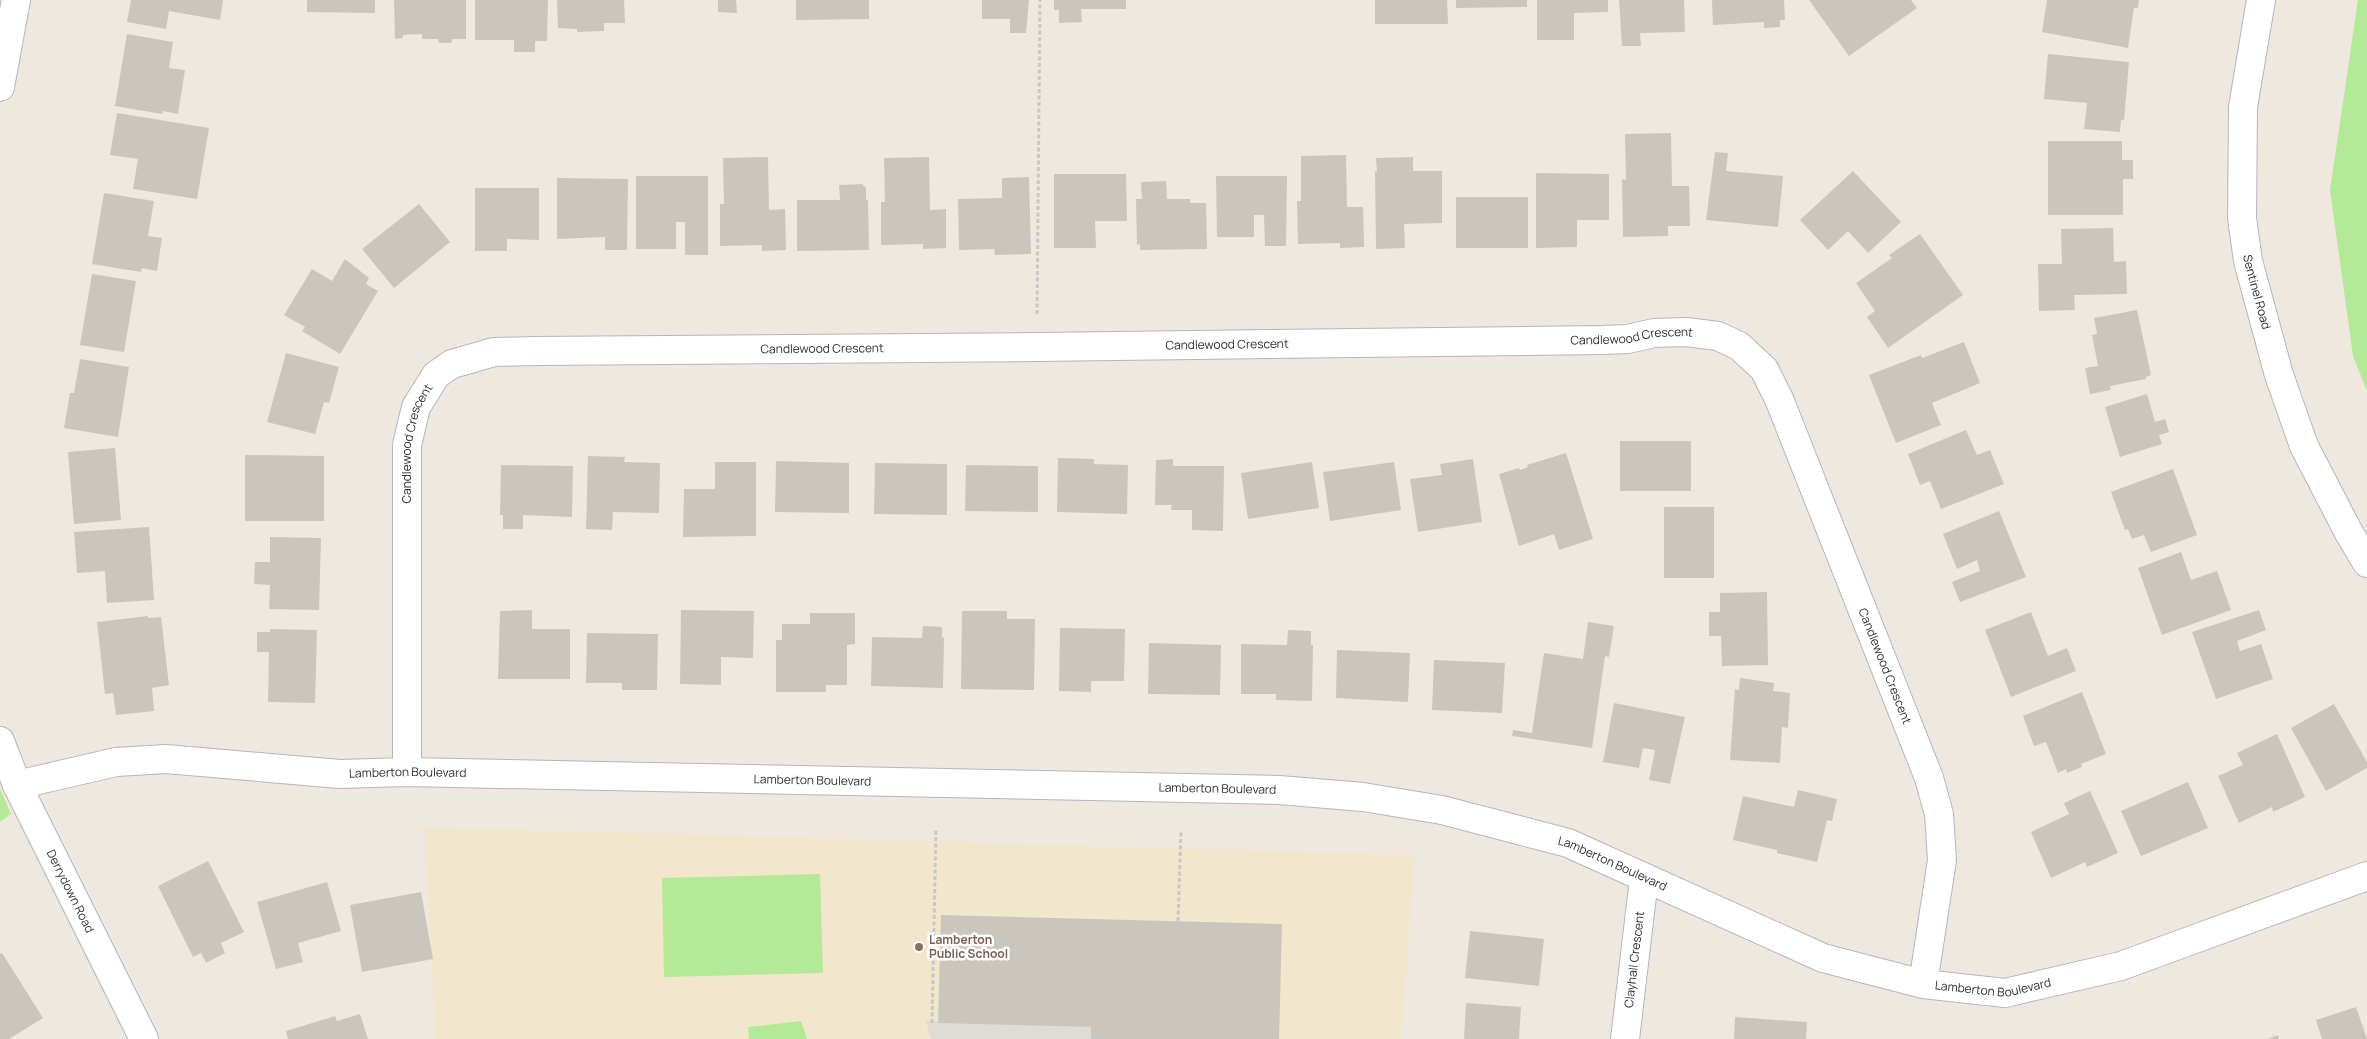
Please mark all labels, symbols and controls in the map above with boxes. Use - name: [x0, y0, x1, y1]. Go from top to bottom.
- street label: Sentinel Road: [2239, 253, 2275, 331]
- street label: Candlewood Crescent: [1570, 323, 1694, 348]
- street label: Candlewood Crescent: [1165, 335, 1289, 353]
- street label: Candlewood Crescent: [760, 339, 884, 357]
- street label: Candlewood Crescent: [397, 380, 436, 504]
- street label: Candlewood Crescent: [1855, 606, 1916, 727]
- street label: Lamberton Boulevard: [349, 763, 467, 782]
- street label: Lamberton Boulevard: [754, 770, 872, 790]
- street label: Lamberton Boulevard: [1158, 779, 1276, 798]
- street label: Lamberton Boulevard: [1556, 832, 1670, 895]
- street label: Derrydown Road: [43, 847, 99, 936]
- street label: Clayhall Crescent: [1620, 910, 1648, 1009]
- place label: Lamberton Public School: [929, 931, 1008, 962]
- marker: Lamberton Public School: [913, 941, 925, 953]
- street label: Lamberton Boulevard: [1934, 974, 2053, 1001]

